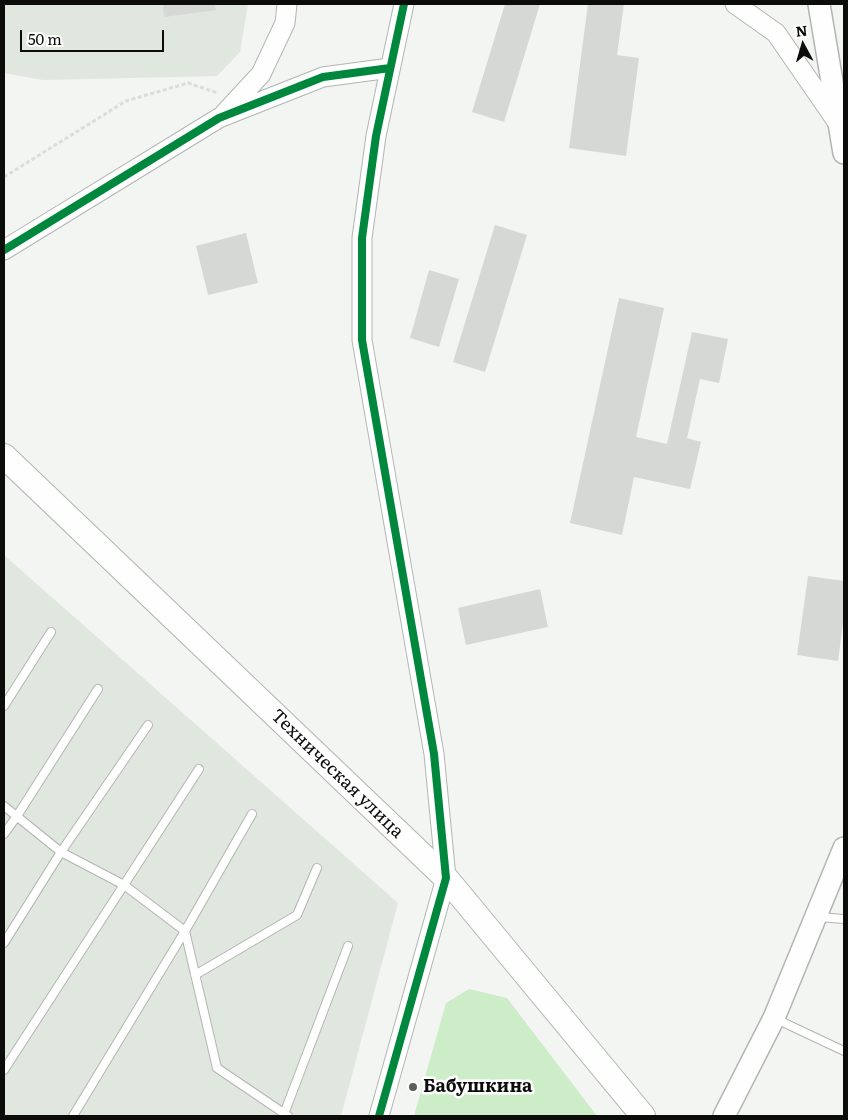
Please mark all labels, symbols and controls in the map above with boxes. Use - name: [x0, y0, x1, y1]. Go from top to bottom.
- scale bar: [22, 20, 166, 52]
- north arrow: [778, 20, 828, 70]
- text: N: [795, 20, 808, 41]
- text: 50 m: [28, 27, 62, 50]
- street label: Техническая улица: [266, 705, 408, 843]
- place label: Бабушкина: [423, 1076, 533, 1098]
- marker: Бабушкина: [407, 1081, 419, 1093]

